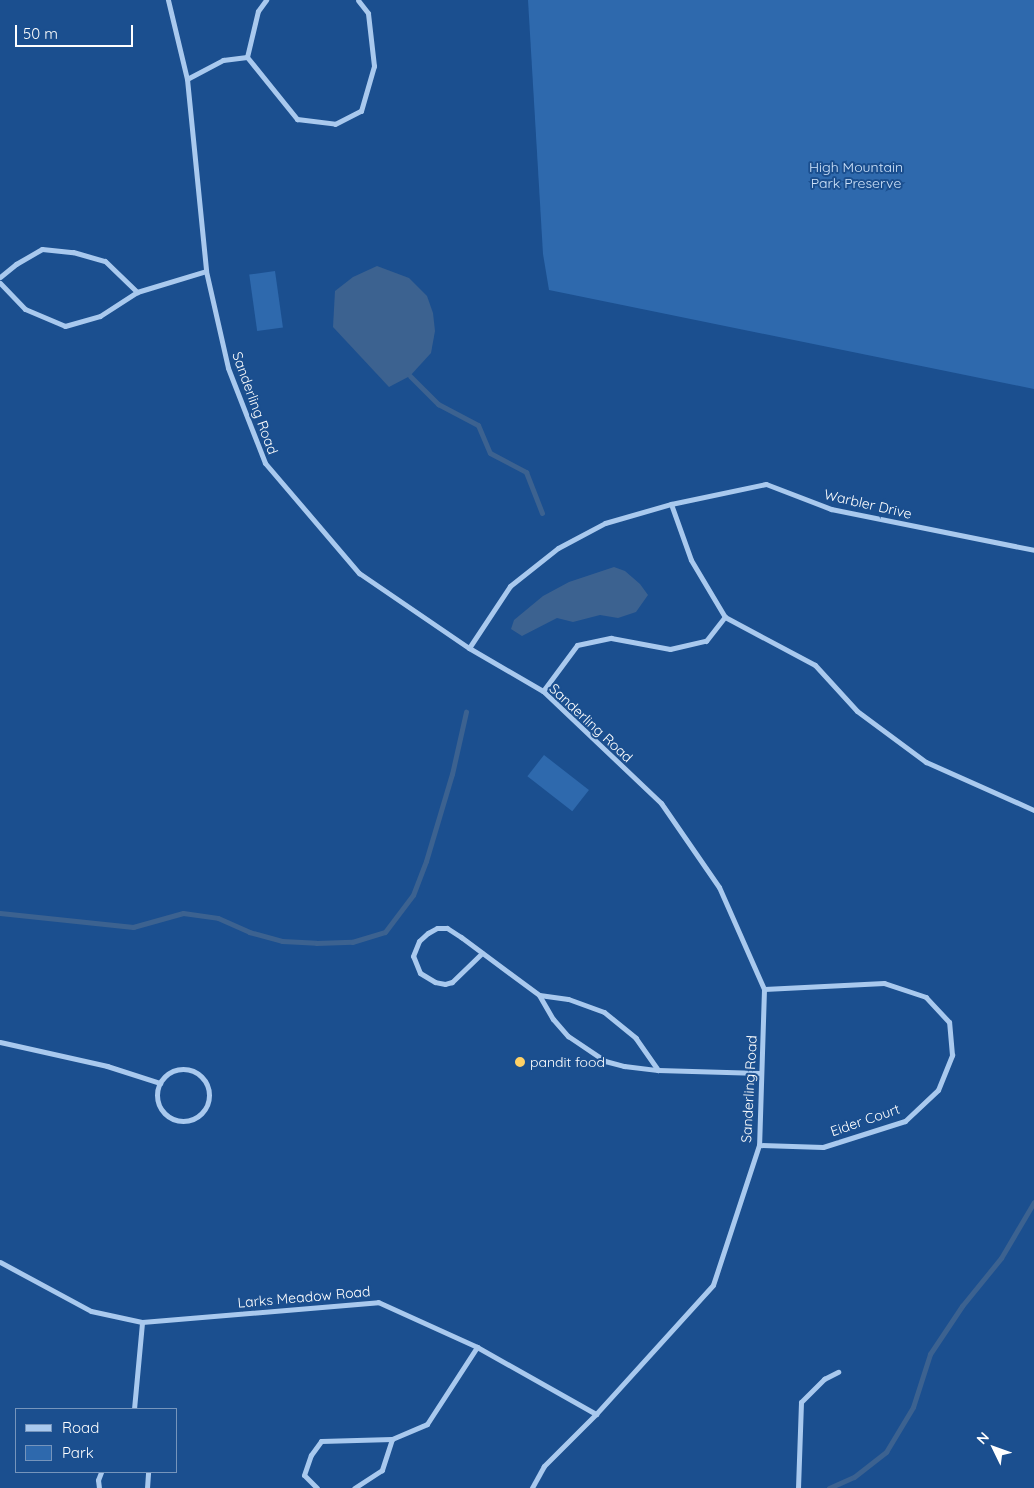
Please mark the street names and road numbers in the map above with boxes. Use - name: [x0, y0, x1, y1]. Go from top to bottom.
- street label: Sanderling Road: [229, 349, 281, 457]
- street label: Warbler Drive: [822, 486, 914, 522]
- street label: Sanderling Road: [546, 680, 636, 766]
- street label: Sanderling Road: [738, 1035, 760, 1143]
- street label: Eider Court: [828, 1100, 902, 1140]
- street label: Larks Meadow Road: [237, 1283, 371, 1311]

